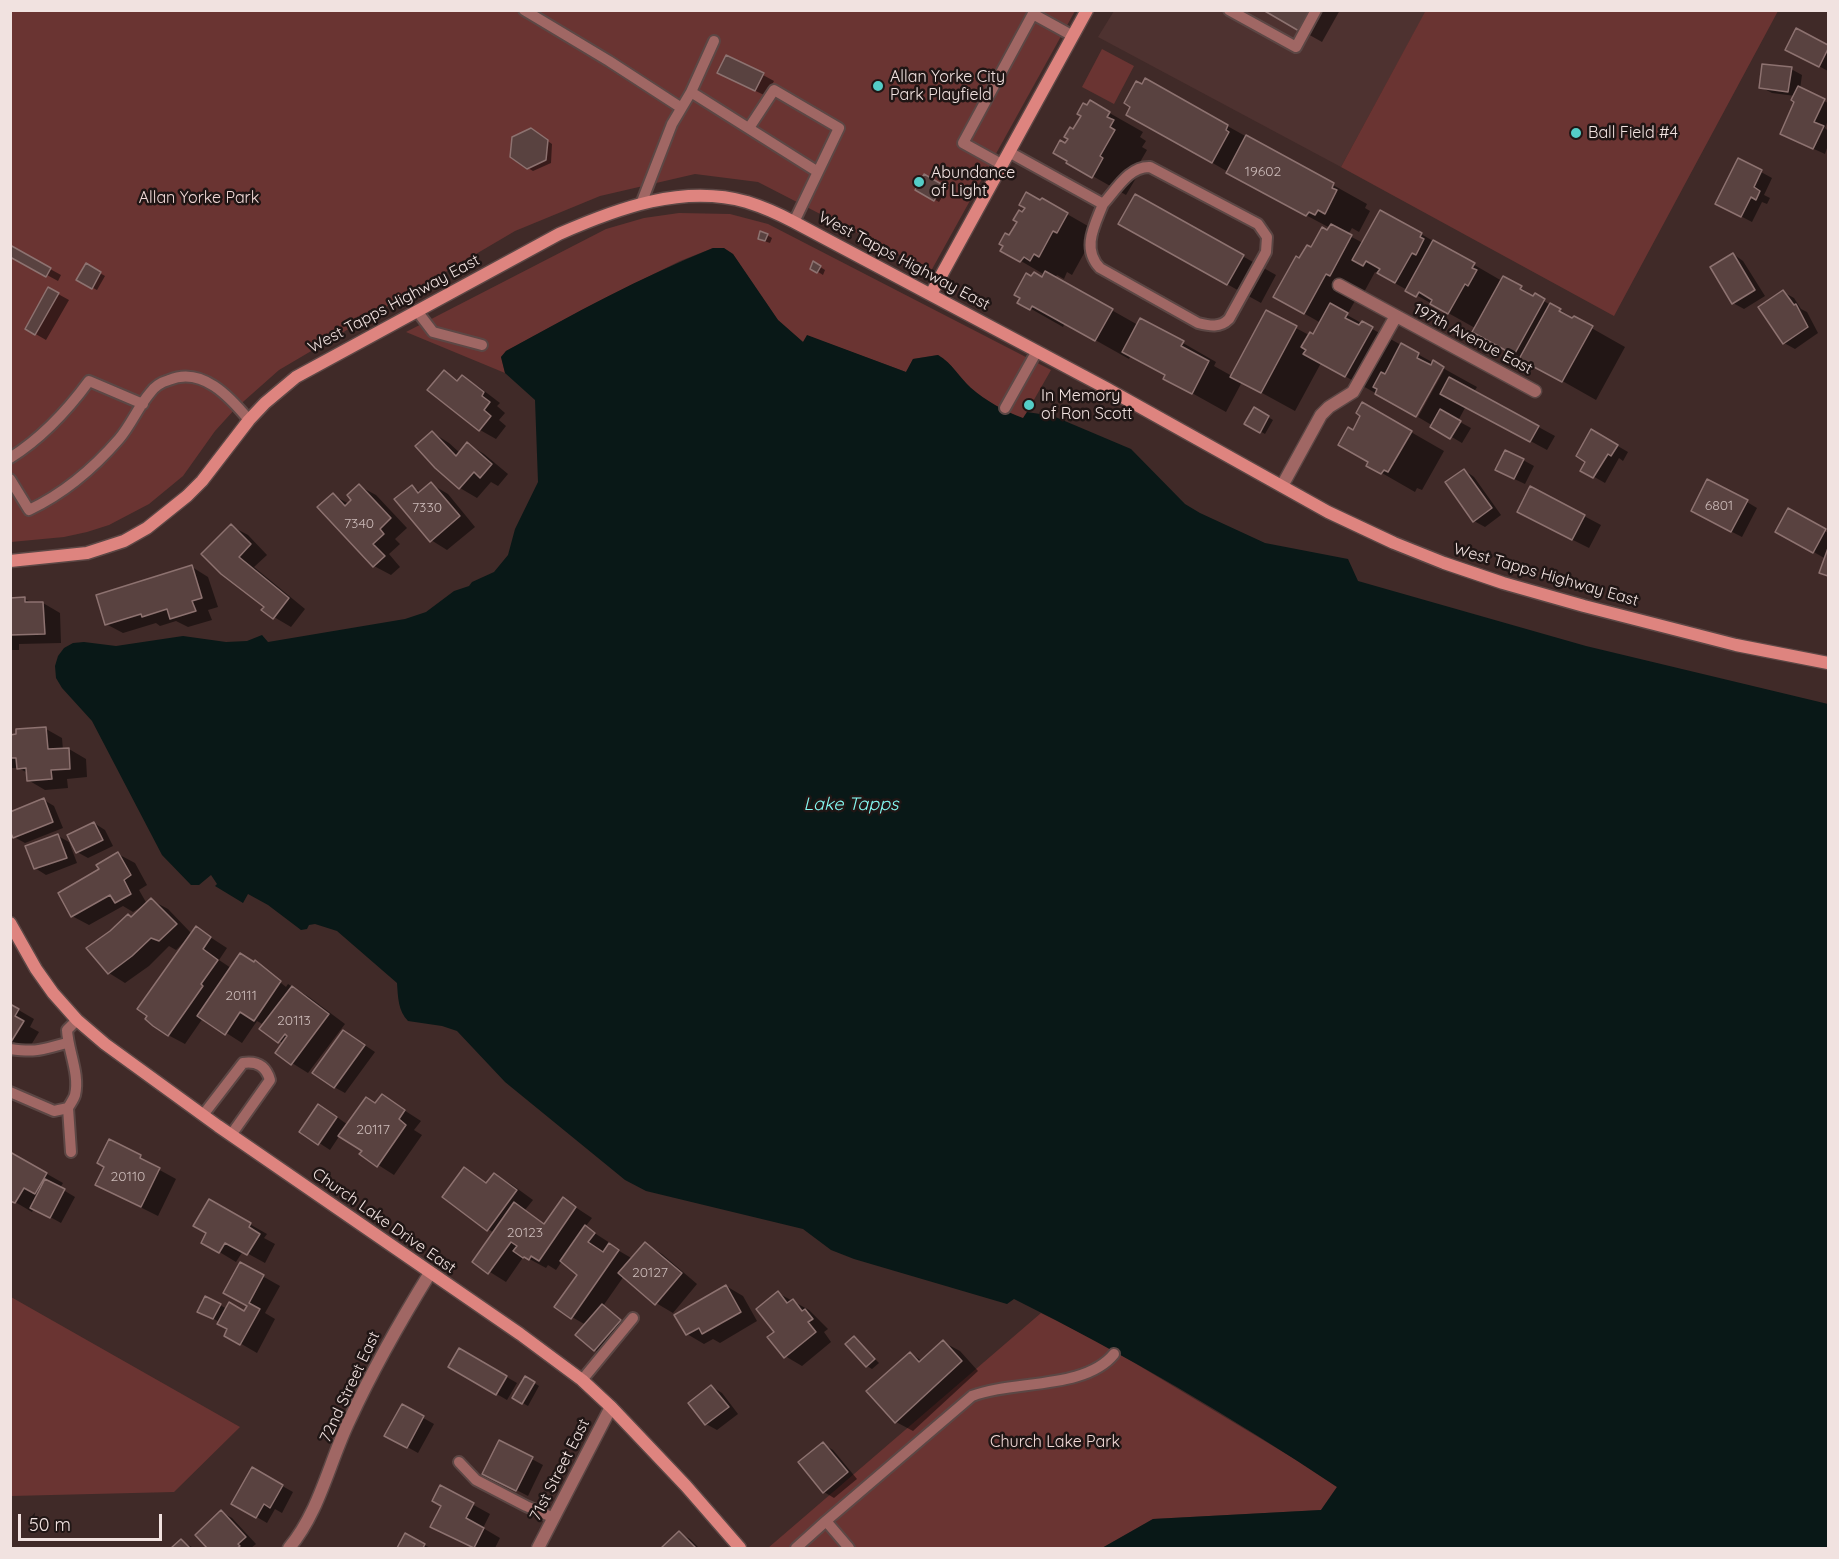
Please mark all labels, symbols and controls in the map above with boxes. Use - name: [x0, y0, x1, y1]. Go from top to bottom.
- place label: Allan Yorke City Park Playfield: [890, 67, 1005, 105]
- marker: Allan Yorke City Park Playfield: [871, 79, 885, 93]
- place label: Ball Field #4: [1588, 123, 1678, 143]
- marker: Ball Field #4: [1569, 126, 1583, 140]
- place label: Abundance of Light: [931, 163, 1015, 201]
- house number: 19602: [1245, 164, 1281, 180]
- marker: Abundance of Light: [912, 175, 926, 189]
- park label: Allan Yorke Park: [139, 188, 259, 208]
- street label: West Tapps Highway East: [815, 208, 993, 314]
- street label: West Tapps Highway East: [305, 251, 483, 357]
- street label: 197th Avenue East: [1410, 299, 1536, 379]
- place label: In Memory of Ron Scott: [1041, 386, 1133, 424]
- marker: In Memory of Ron Scott: [1022, 398, 1036, 412]
- house number: 6801: [1705, 498, 1733, 514]
- house number: 7330: [412, 500, 442, 516]
- house number: 7340: [344, 516, 374, 532]
- street label: West Tapps Highway East: [1451, 539, 1641, 611]
- water label: Lake Tapps: [803, 794, 899, 816]
- house number: 20111: [225, 988, 257, 1004]
- house number: 20113: [277, 1013, 311, 1029]
- house number: 20117: [356, 1122, 390, 1138]
- street label: Church Lake Drive East: [309, 1164, 459, 1278]
- house number: 20110: [111, 1169, 145, 1185]
- house number: 20123: [507, 1225, 543, 1241]
- house number: 20127: [632, 1265, 668, 1281]
- street label: 72nd Street East: [316, 1328, 384, 1446]
- street label: 71st Street East: [526, 1416, 594, 1524]
- park label: Church Lake Park: [990, 1432, 1120, 1452]
- scale bar: [21, 1502, 165, 1540]
- text: 50 m: [29, 1513, 71, 1536]

